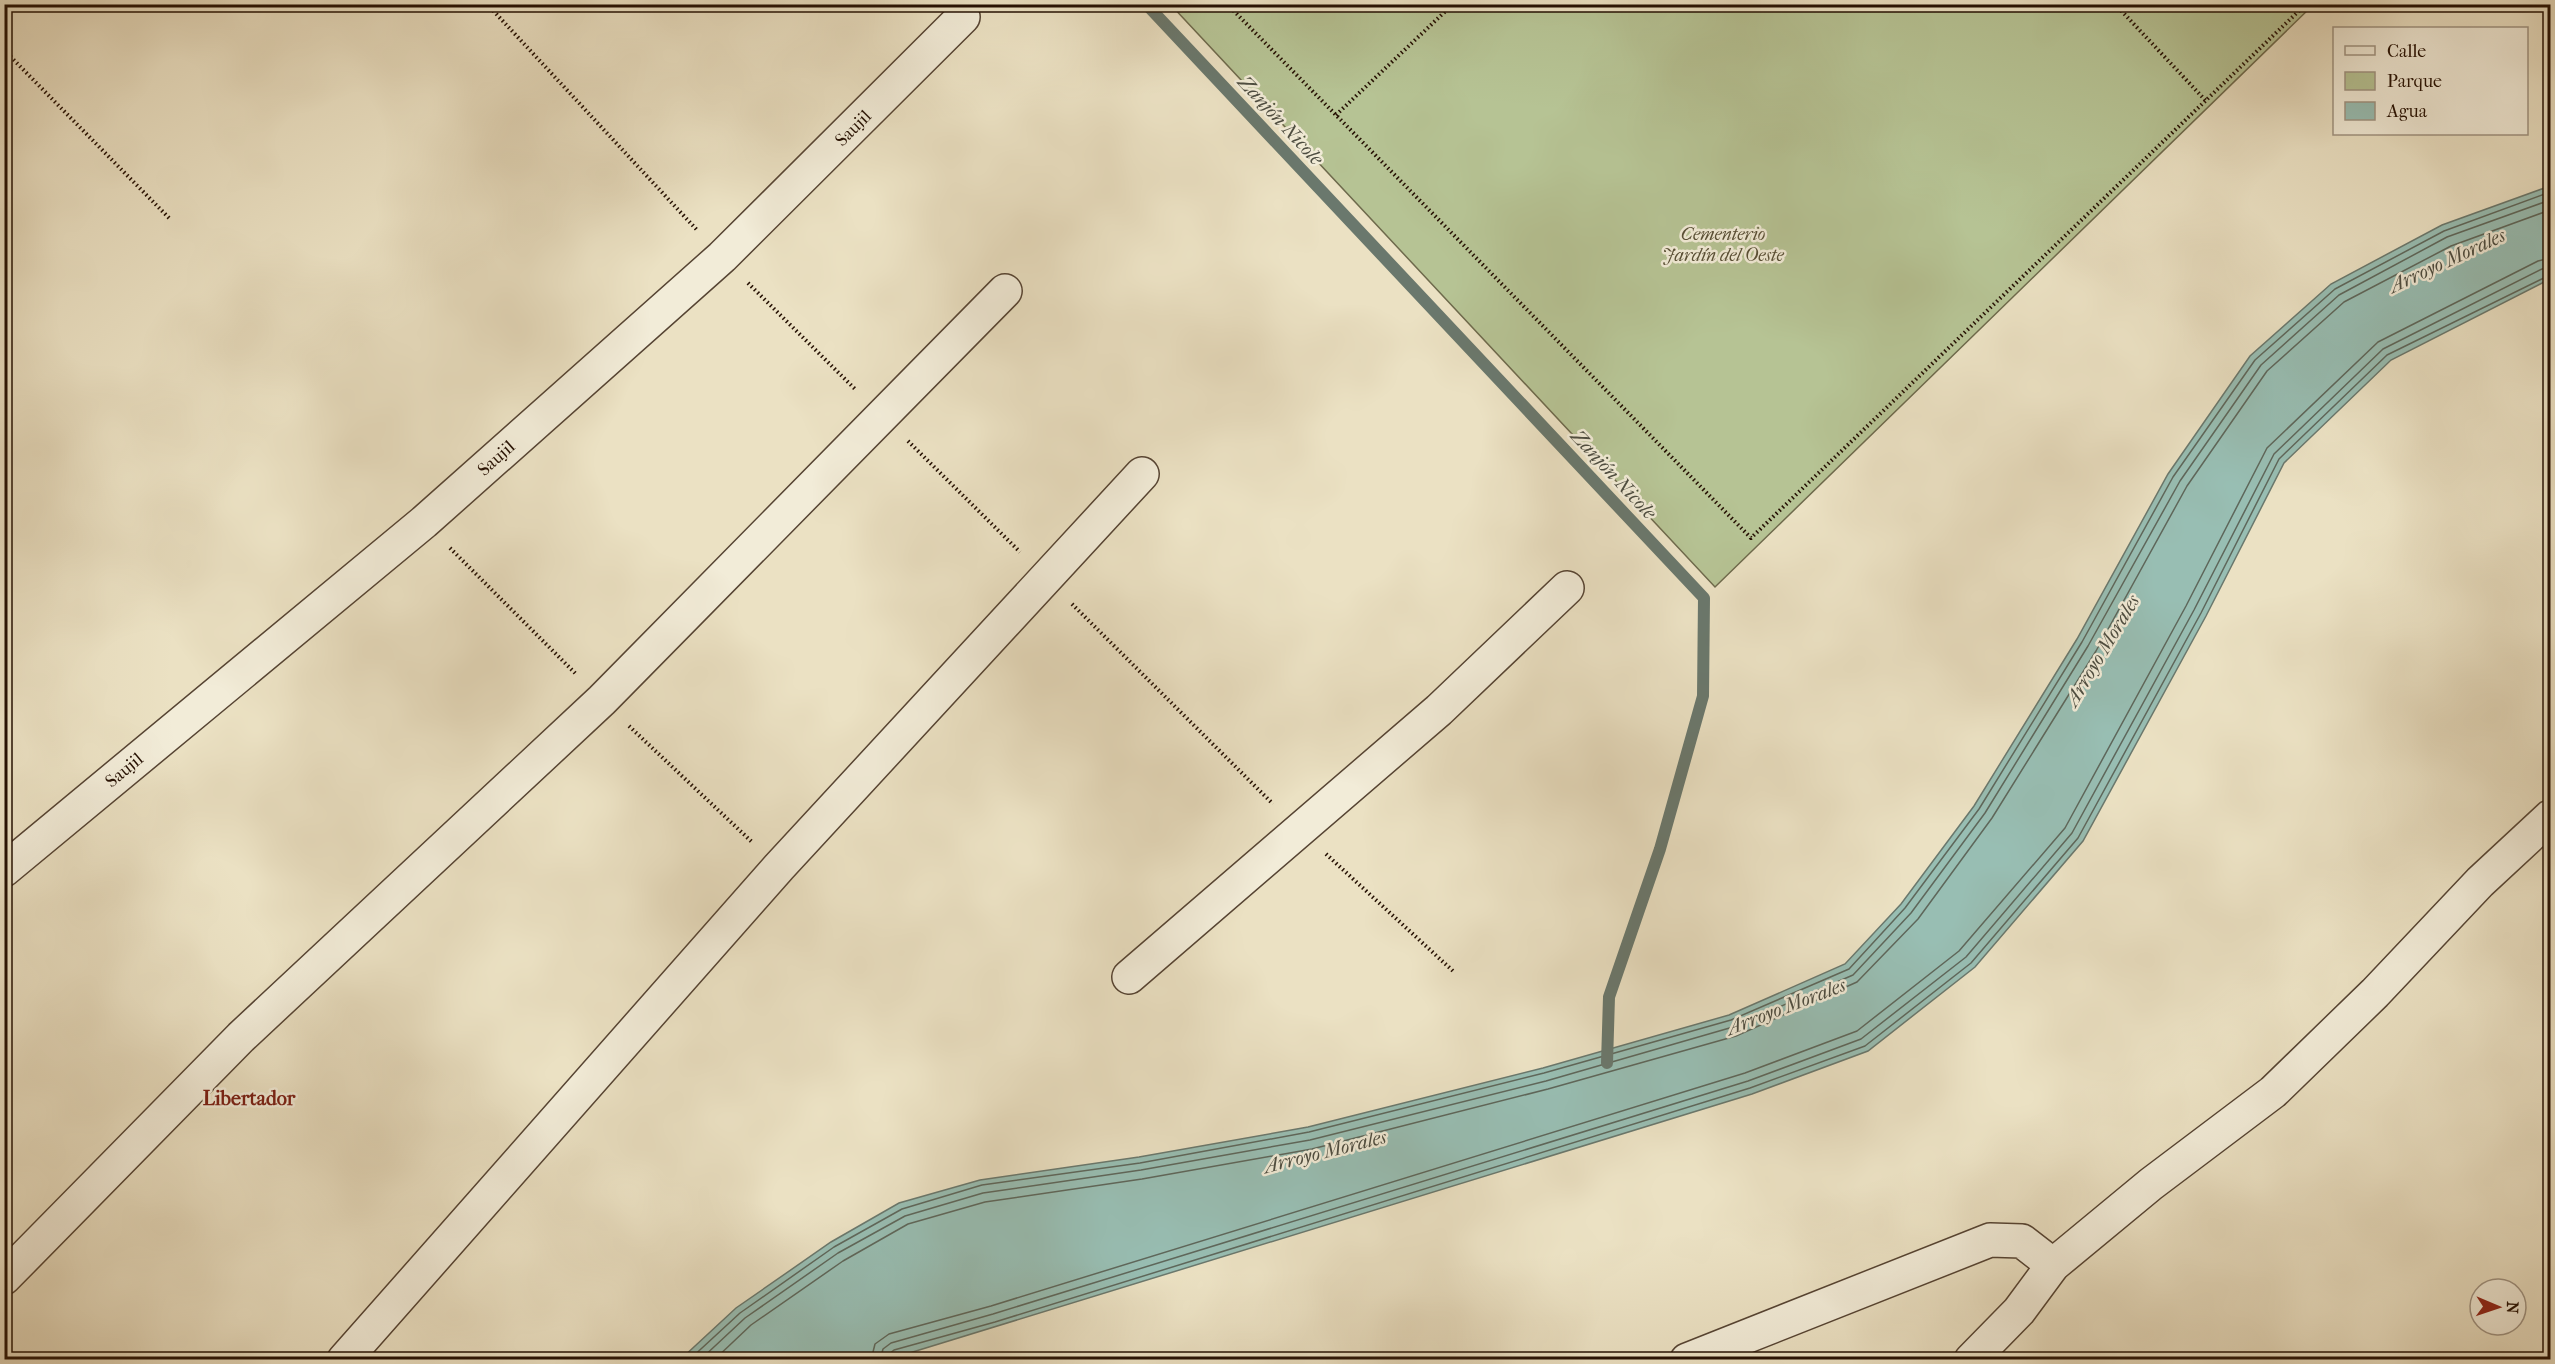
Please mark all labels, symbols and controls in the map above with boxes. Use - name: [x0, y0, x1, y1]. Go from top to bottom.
- legend: [2333, 27, 2528, 135]
- text: Calle: [2387, 41, 2426, 62]
- water label: Zanjón Nicole: [1232, 69, 1328, 170]
- text: Parque: [2387, 71, 2442, 92]
- text: Agua: [2386, 101, 2428, 122]
- street label: Saujil: [831, 106, 876, 151]
- water label: Arroyo Morales: [2383, 223, 2510, 299]
- park label: Cementerio Jardín del Oeste: [1662, 224, 1785, 266]
- water label: Zanjón Nicole: [1565, 423, 1661, 524]
- street label: Saujil: [473, 436, 519, 480]
- water label: Arroyo Morales: [2059, 590, 2145, 712]
- street label: Saujil: [101, 749, 147, 792]
- water label: Arroyo Morales: [1721, 973, 1850, 1041]
- district label: Libertador: [203, 1087, 296, 1110]
- water label: Arroyo Morales: [1259, 1125, 1389, 1179]
- north arrow: [2468, 1277, 2528, 1337]
- text: N: [2503, 1301, 2522, 1315]

